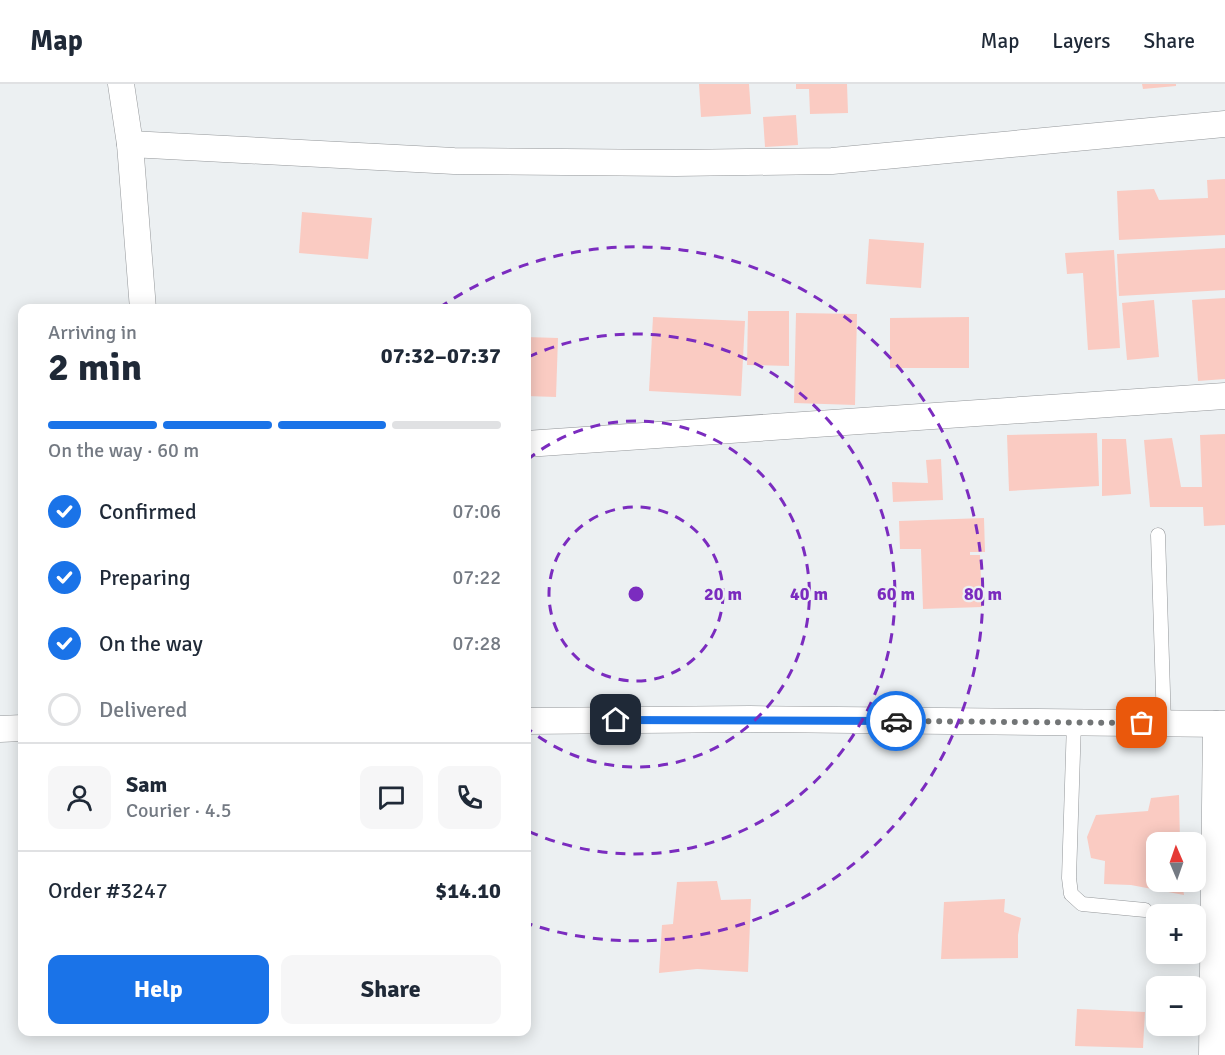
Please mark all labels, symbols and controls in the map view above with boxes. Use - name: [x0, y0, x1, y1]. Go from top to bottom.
- text: Map: [30, 24, 83, 58]
- text: Map: [981, 28, 1019, 54]
- text: Layers: [1052, 28, 1110, 54]
- text: Share: [1143, 28, 1195, 54]
- text: Arriving in: [48, 320, 137, 345]
- text: 07:32–07:37: [381, 342, 501, 369]
- text: 2 min: [48, 343, 142, 391]
- text: On the way · 60 m: [48, 438, 199, 463]
- icon: check: [48, 495, 81, 528]
- text: Confirmed: [99, 498, 197, 525]
- text: 07:06: [452, 499, 501, 524]
- icon: check: [48, 561, 81, 594]
- text: Preparing: [99, 564, 191, 591]
- text: 07:22: [452, 565, 501, 590]
- text: 20 m: [704, 583, 742, 605]
- text: 40 m: [790, 583, 828, 605]
- text: 60 m: [877, 583, 915, 605]
- text: 80 m: [964, 583, 1002, 605]
- centre of rings: [626, 584, 646, 604]
- icon: check: [48, 627, 81, 660]
- text: On the way: [99, 630, 203, 657]
- text: 07:28: [452, 631, 501, 656]
- courier: [866, 691, 926, 751]
- pin: [590, 694, 641, 745]
- text: Delivered: [99, 696, 187, 723]
- pin: [1116, 697, 1167, 748]
- icon: home: [599, 703, 632, 736]
- icon: car: [880, 705, 913, 738]
- icon: bag: [1125, 706, 1158, 739]
- button: person: [48, 766, 111, 829]
- button: chat: [360, 766, 423, 829]
- button: phone: [438, 766, 501, 829]
- text: Sam: [126, 771, 167, 798]
- text: Courier · 4.5: [126, 798, 232, 823]
- north arrow: [1146, 832, 1206, 892]
- map controls: [1146, 832, 1206, 1036]
- text: Order #3247: [48, 877, 168, 904]
- text: $14.10: [435, 877, 501, 904]
- button: +: [1146, 904, 1206, 964]
- button: Help: [48, 955, 269, 1024]
- button: Share: [281, 955, 501, 1024]
- button: −: [1146, 976, 1206, 1036]

